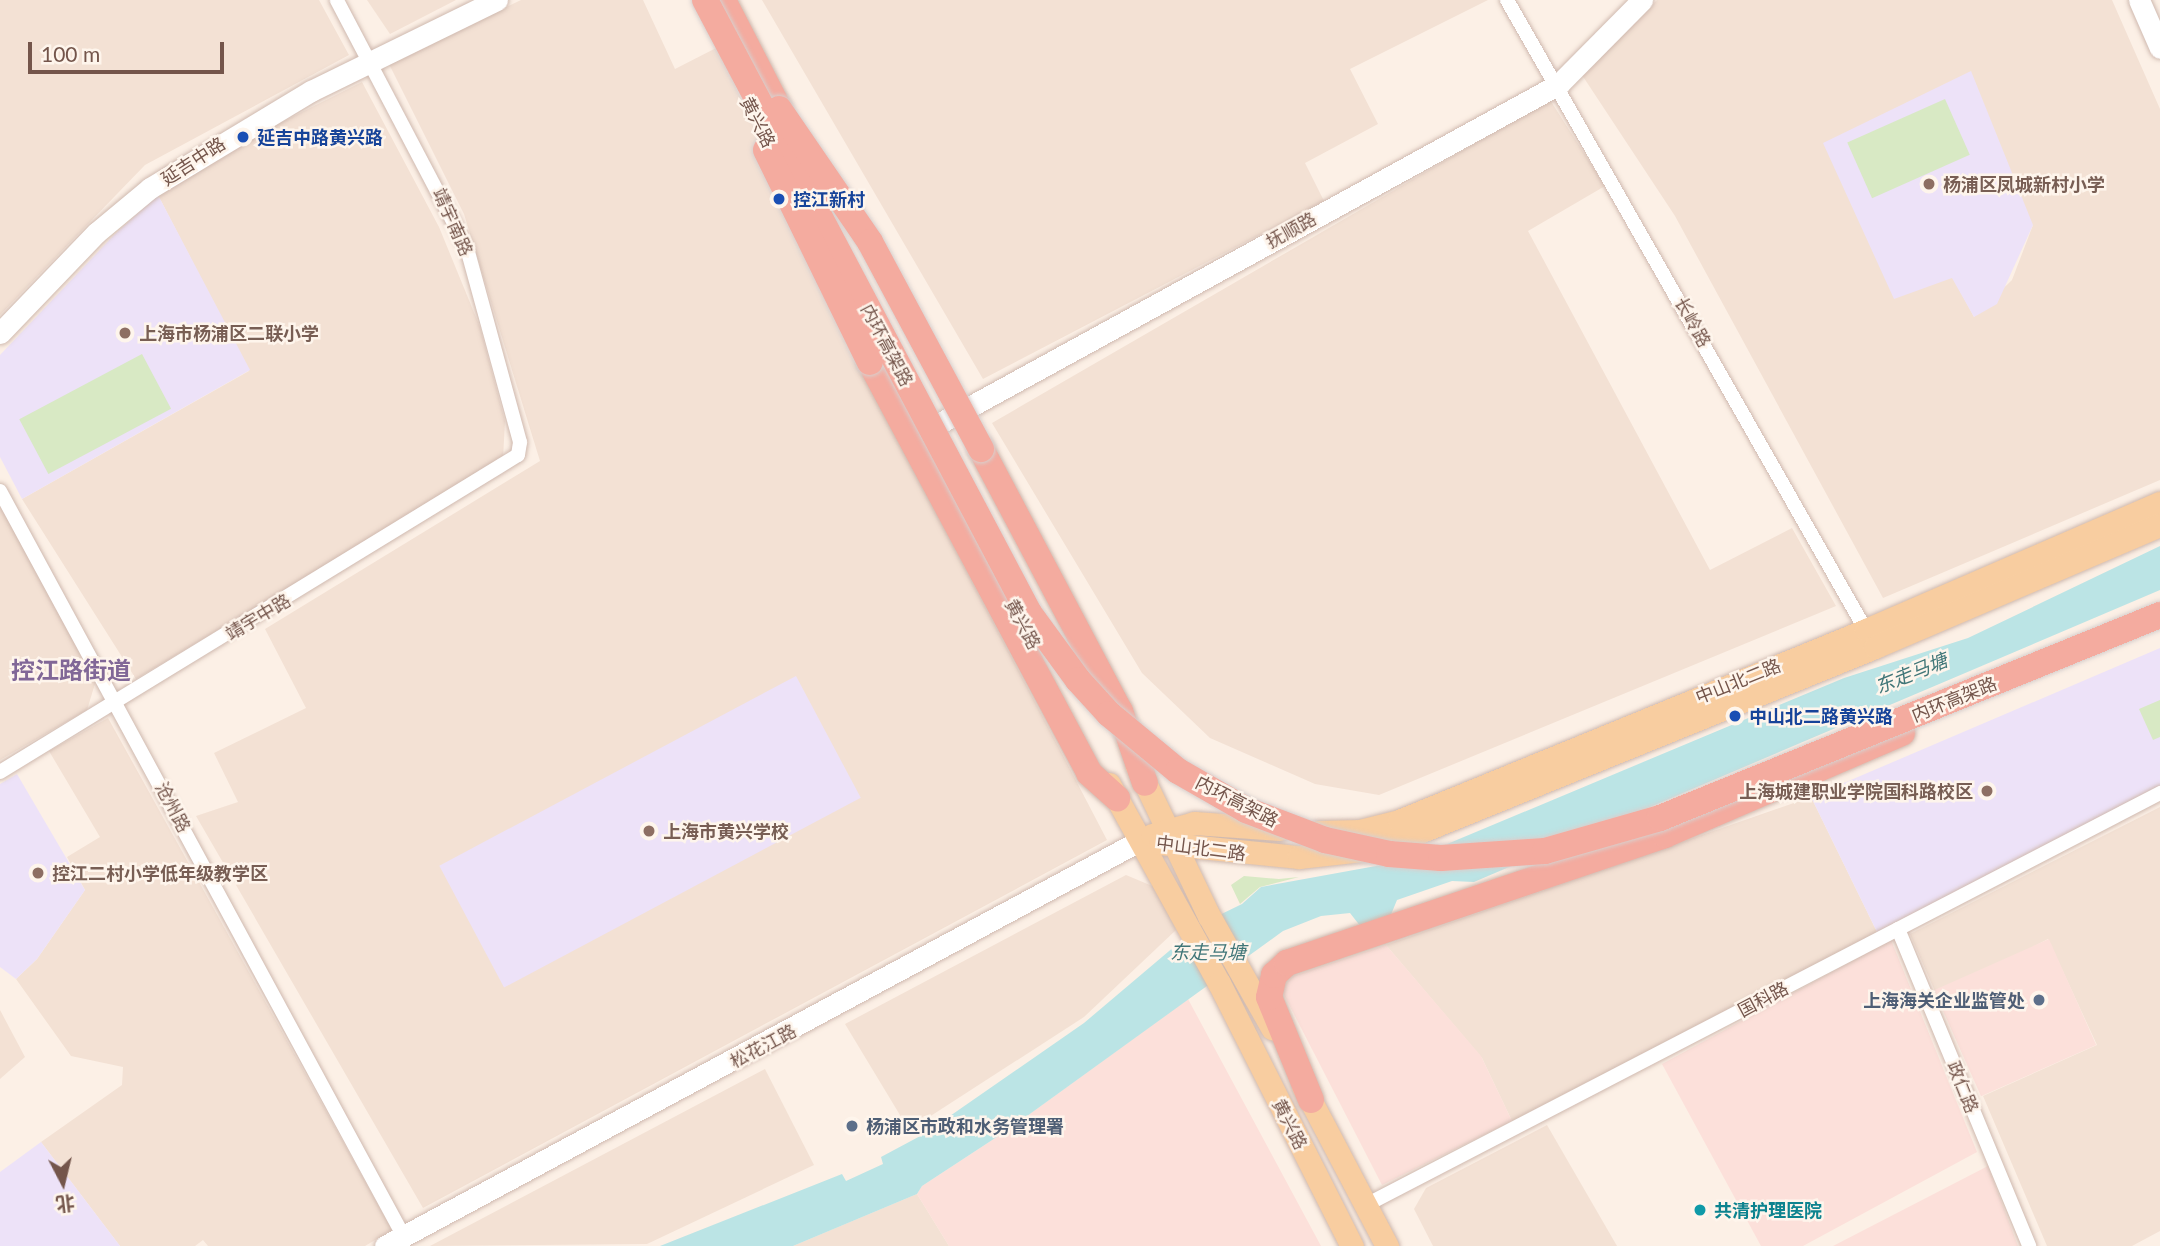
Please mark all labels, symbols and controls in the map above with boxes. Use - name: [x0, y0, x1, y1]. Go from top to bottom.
- scale bar: [32, 28, 228, 72]
- text: 100 m: [41, 41, 100, 66]
- street label: 黄兴路: [736, 93, 780, 151]
- place label: 延吉中路黄兴路: [257, 126, 383, 148]
- marker: 延吉中路黄兴路: [235, 129, 251, 145]
- street label: 延吉中路: [157, 132, 229, 190]
- place label: 杨浦区凤城新村小学: [1943, 173, 2105, 195]
- marker: 杨浦区凤城新村小学: [1921, 176, 1937, 192]
- street label: 靖宇南路: [428, 185, 478, 259]
- place label: 控江新村: [793, 188, 865, 210]
- marker: 控江新村: [771, 191, 787, 207]
- street label: 抚顺路: [1262, 207, 1320, 253]
- street label: 长岭路: [1670, 293, 1716, 351]
- street label: 内环高架路: [856, 300, 918, 390]
- place label: 上海市杨浦区二联小学: [139, 322, 319, 344]
- marker: 上海市杨浦区二联小学: [117, 325, 133, 341]
- street label: 靖宇中路: [222, 589, 294, 645]
- street label: 黄兴路: [1001, 595, 1045, 653]
- water label: 东走马塘: [1871, 648, 1951, 698]
- street label: 中山北二路: [1692, 654, 1784, 708]
- district label: 控江路街道: [11, 656, 131, 684]
- street label: 内环高架路: [1908, 672, 2000, 726]
- place label: 中山北二路黄兴路: [1749, 705, 1893, 727]
- marker: 中山北二路黄兴路: [1727, 708, 1743, 724]
- street label: 内环高架路: [1192, 771, 1282, 831]
- street label: 沧州路: [151, 778, 195, 836]
- place label: 上海城建职业学院国科路校区: [1739, 780, 1973, 802]
- marker: 上海城建职业学院国科路校区: [1979, 783, 1995, 799]
- place label: 上海市黄兴学校: [663, 820, 789, 842]
- marker: 上海市黄兴学校: [641, 823, 657, 839]
- street label: 中山北二路: [1155, 832, 1247, 864]
- place label: 控江二村小学低年级教学区: [52, 862, 268, 884]
- marker: 控江二村小学低年级教学区: [30, 865, 46, 881]
- water label: 东走马塘: [1170, 941, 1246, 963]
- street label: 国科路: [1734, 977, 1792, 1021]
- place label: 上海海关企业监管处: [1863, 989, 2025, 1011]
- marker: 上海海关企业监管处: [2031, 992, 2047, 1008]
- street label: 松花江路: [726, 1020, 800, 1072]
- street label: 政仁路: [1943, 1058, 1983, 1116]
- street label: 黄兴路: [1268, 1095, 1312, 1153]
- place label: 杨浦区市政和水务管理署: [866, 1115, 1064, 1137]
- marker: 杨浦区市政和水务管理署: [844, 1118, 860, 1134]
- north arrow: [28, 1148, 98, 1218]
- text: 北: [55, 1192, 76, 1217]
- place label: 共清护理医院: [1714, 1199, 1822, 1221]
- marker: 共清护理医院: [1692, 1202, 1708, 1218]

